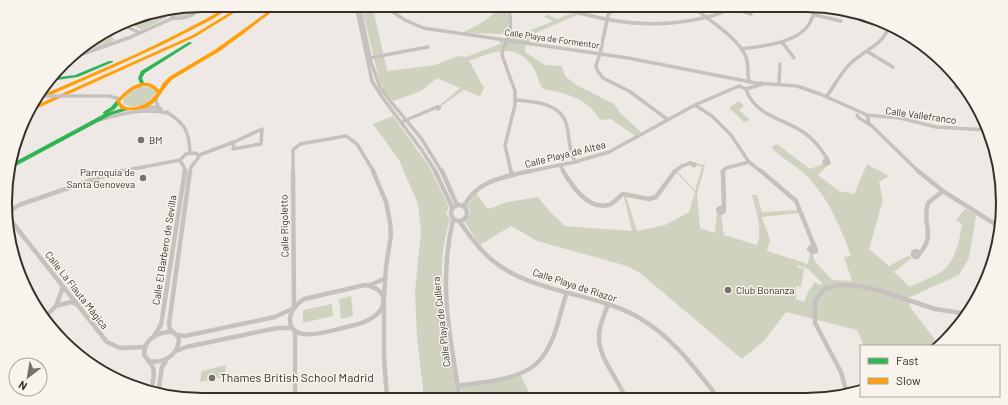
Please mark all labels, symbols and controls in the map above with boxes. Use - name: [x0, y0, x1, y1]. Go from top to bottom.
- street label: Calle Playa de Formentor: [504, 26, 601, 51]
- street label: Calle Vallefranco: [885, 104, 957, 126]
- place label: BM: [149, 134, 162, 146]
- marker: BM: [136, 135, 146, 145]
- street label: Calle Playa de Altea: [523, 138, 607, 170]
- place label: Parroquia de Santa Genoveva: [66, 166, 135, 190]
- marker: Parroquia de Santa Genoveva: [138, 173, 148, 183]
- street label: Calle El Barbero de Sevilla: [149, 194, 179, 306]
- street label: Calle Rigoletto: [277, 195, 291, 257]
- street label: Calle La Flauta Mágica: [43, 249, 111, 331]
- street label: Calle Playa de Riazor: [531, 266, 619, 304]
- street label: Calle Playa de Cullera: [430, 276, 452, 368]
- place label: Club Bonanza: [736, 284, 794, 296]
- marker: Club Bonanza: [723, 285, 733, 295]
- legend: [860, 345, 1000, 397]
- text: Fast: [896, 353, 919, 367]
- north arrow: [8, 357, 48, 397]
- place label: Thames British School Madrid: [220, 370, 374, 384]
- marker: Thames British School Madrid: [207, 373, 217, 383]
- text: Slow: [896, 373, 921, 387]
- text: N: [16, 379, 29, 393]

